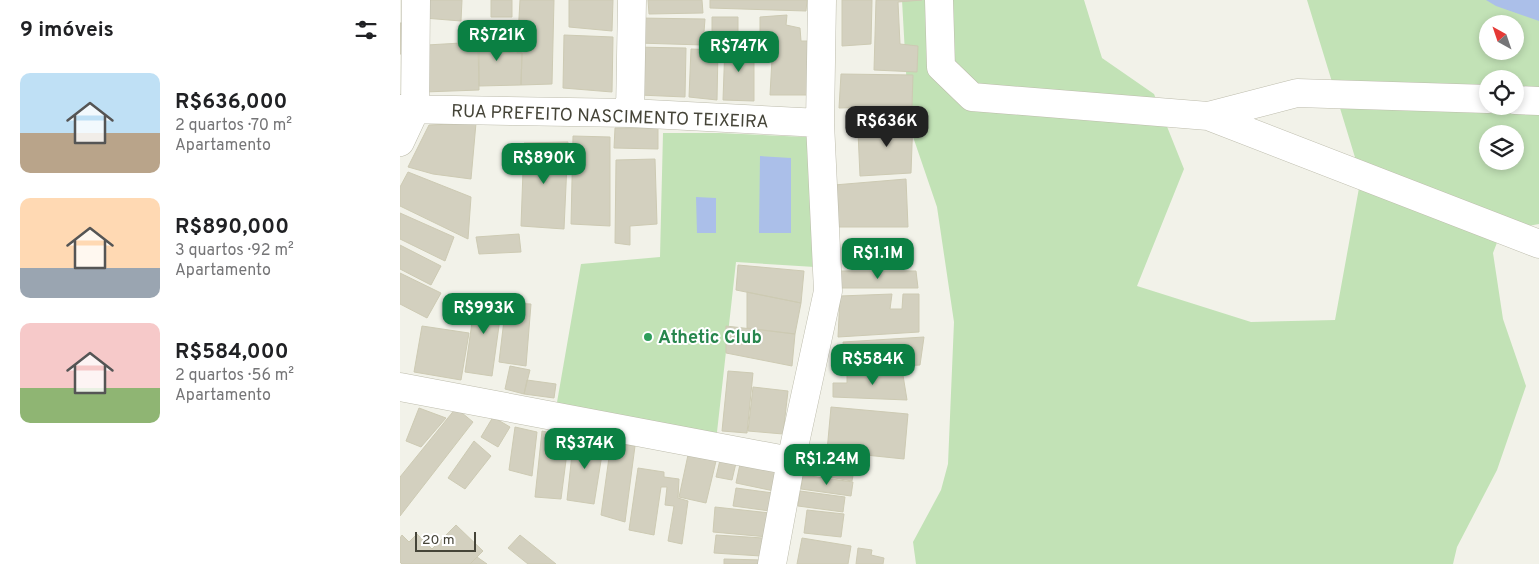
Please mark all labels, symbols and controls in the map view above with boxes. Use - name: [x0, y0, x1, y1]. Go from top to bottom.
- north arrow: [1479, 15, 1524, 60]
- map controls: [1479, 15, 1524, 170]
- icon: filters: [352, 16, 380, 44]
- text: 9 imóveis: [20, 17, 114, 44]
- pin: R$721K: [456, 20, 538, 62]
- text: R$721K: [469, 26, 525, 46]
- pin: R$747K: [698, 30, 780, 73]
- text: R$747K: [710, 37, 768, 57]
- button: locate: [1479, 70, 1524, 115]
- text: R$636,000: [175, 89, 287, 116]
- icon: home: [60, 93, 120, 153]
- street label: RUA PREFEITO NASCIMENTO TEIXEIRA: [451, 100, 769, 135]
- pin: R$636K: [846, 106, 928, 148]
- text: R$636K: [856, 112, 918, 132]
- text: 2 quartos · 70 m²: [175, 116, 292, 136]
- button: layers: [1479, 125, 1524, 170]
- text: Apartamento: [175, 136, 271, 156]
- pin: R$890K: [503, 142, 585, 185]
- text: R$890K: [513, 149, 575, 169]
- text: R$890,000: [175, 214, 289, 241]
- icon: home: [60, 218, 120, 278]
- pin: R$1.1M: [837, 238, 919, 280]
- text: 3 quartos · 92 m²: [175, 241, 294, 261]
- text: R$1.1M: [853, 244, 903, 264]
- text: Apartamento: [175, 261, 271, 281]
- pin: R$993K: [443, 292, 525, 335]
- text: R$993K: [453, 299, 515, 319]
- place label: Athetic Club: [658, 327, 762, 350]
- marker: Athetic Club: [642, 331, 654, 343]
- text: R$584,000: [175, 339, 288, 366]
- icon: home: [60, 343, 120, 403]
- pin: R$584K: [832, 344, 914, 386]
- text: R$584K: [842, 350, 904, 370]
- text: 2 quartos · 56 m²: [175, 366, 294, 386]
- text: Apartamento: [175, 386, 271, 406]
- pin: R$374K: [544, 428, 626, 470]
- text: R$374K: [556, 434, 614, 454]
- pin: R$1.24M: [781, 444, 873, 486]
- text: R$1.24M: [795, 450, 859, 470]
- scale bar: [415, 529, 476, 552]
- text: 20 m: [422, 532, 455, 549]

